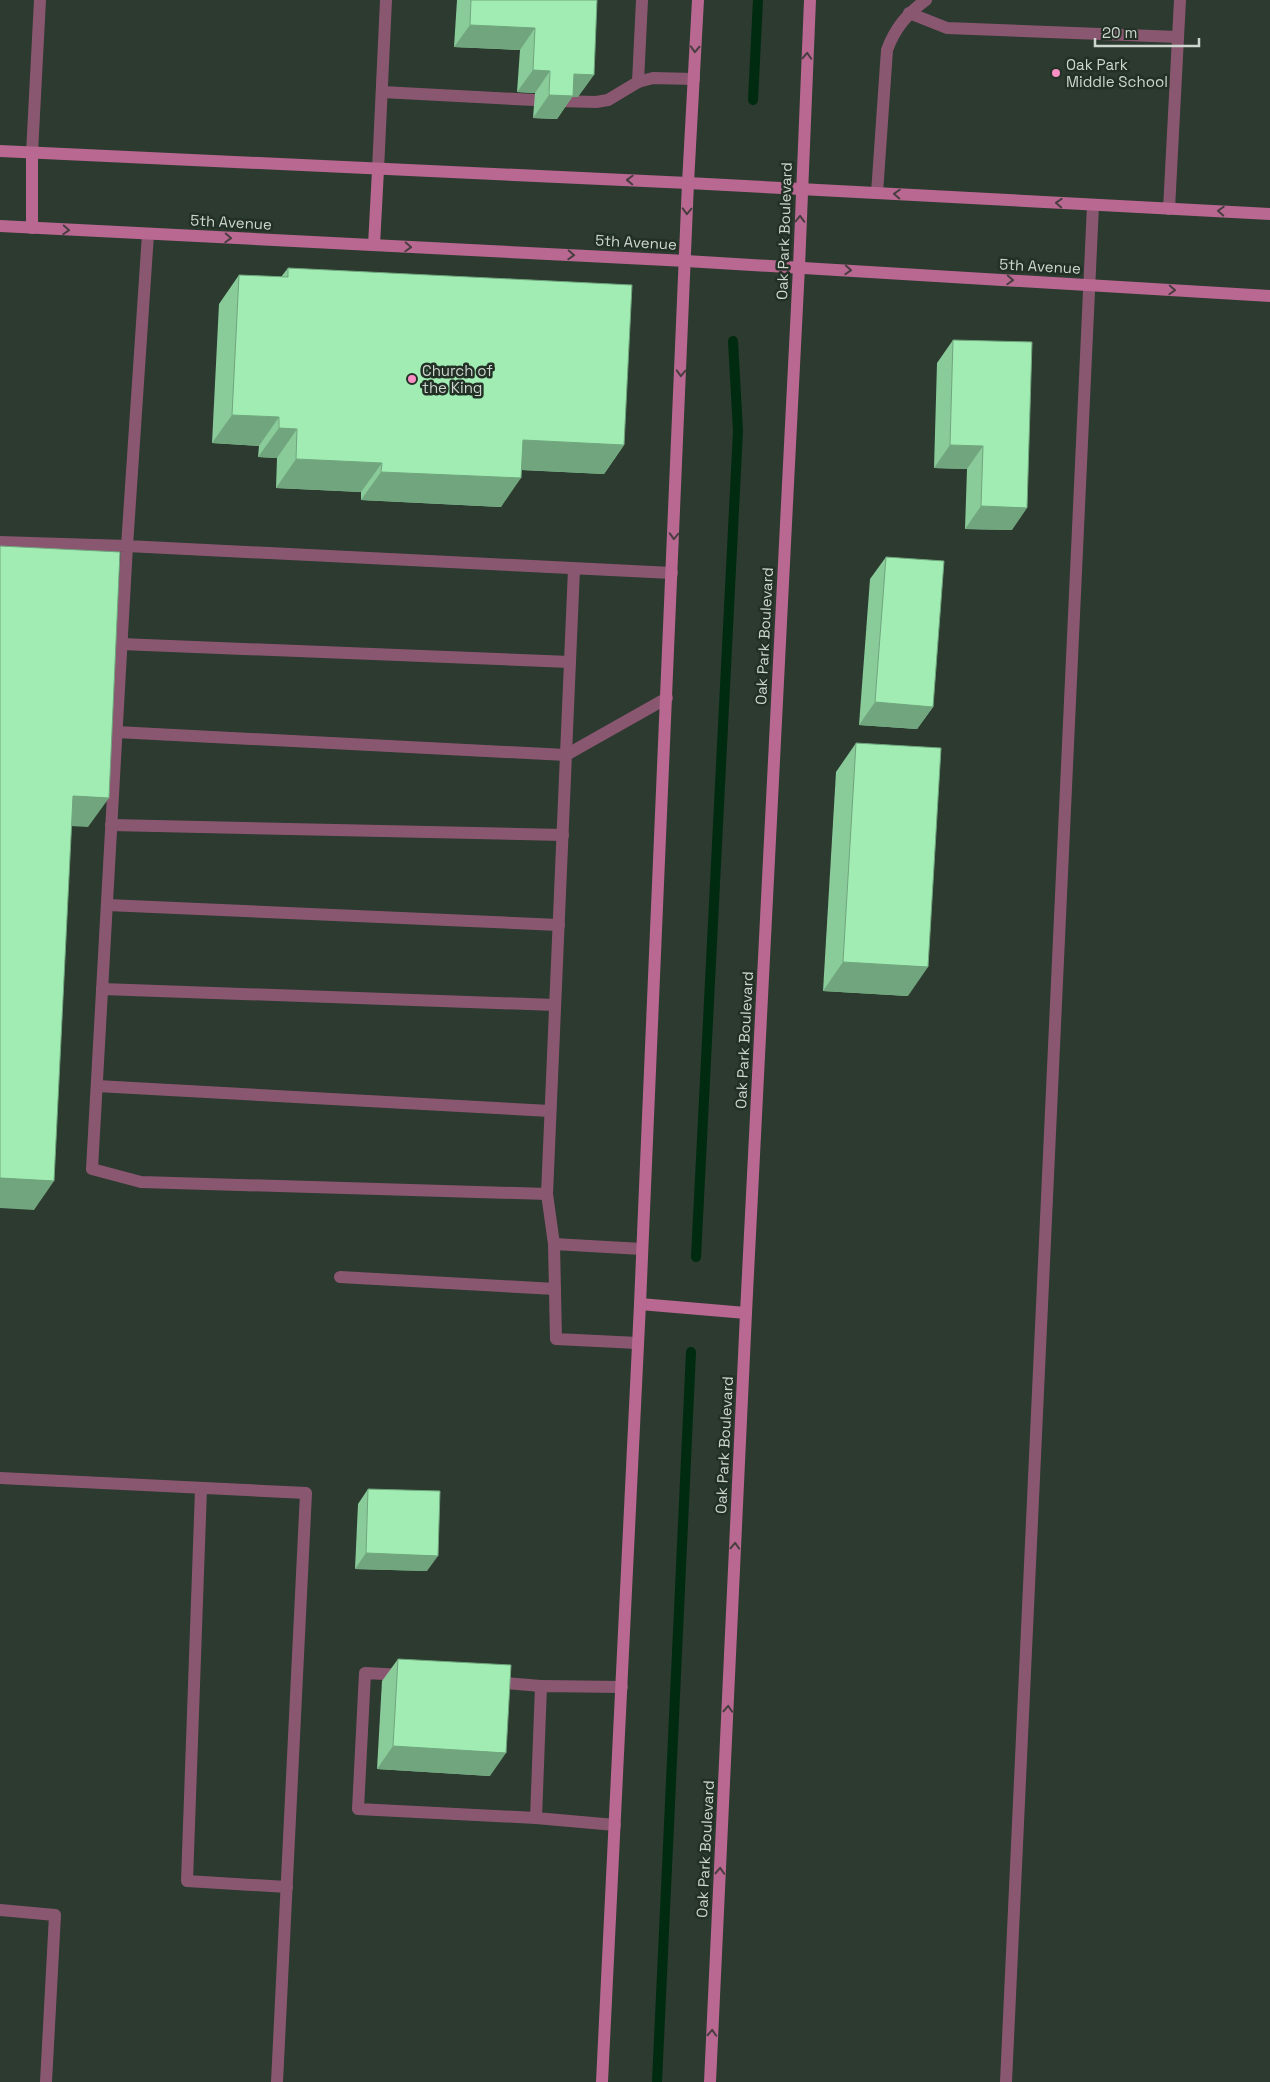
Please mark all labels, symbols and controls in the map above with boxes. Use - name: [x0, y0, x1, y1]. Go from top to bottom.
- scale bar: [1095, 15, 1199, 47]
- text: 20 m: [1102, 23, 1137, 42]
- one-way arrow: [690, 45, 701, 53]
- one-way arrow: [802, 52, 813, 60]
- place label: Oak Park Middle School: [1066, 55, 1168, 91]
- marker: Oak Park Middle School: [1050, 67, 1062, 79]
- street label: Oak Park Boulevard: [772, 162, 796, 300]
- one-way arrow: [625, 175, 633, 186]
- one-way arrow: [893, 189, 901, 200]
- one-way arrow: [1055, 197, 1063, 208]
- one-way arrow: [1217, 206, 1225, 217]
- one-way arrow: [682, 208, 692, 215]
- street label: 5th Avenue: [190, 210, 272, 234]
- one-way arrow: [795, 214, 805, 222]
- one-way arrow: [62, 224, 70, 235]
- street label: 5th Avenue: [595, 230, 677, 254]
- one-way arrow: [225, 233, 233, 243]
- one-way arrow: [405, 241, 413, 252]
- one-way arrow: [567, 250, 575, 260]
- street label: 5th Avenue: [999, 254, 1081, 278]
- one-way arrow: [844, 265, 852, 276]
- one-way arrow: [1006, 275, 1014, 286]
- one-way arrow: [1168, 284, 1176, 295]
- place label: Church of the King: [422, 361, 493, 397]
- one-way arrow: [675, 370, 686, 378]
- marker: Church of the King: [406, 373, 418, 385]
- one-way arrow: [668, 532, 679, 540]
- street label: Oak Park Boulevard: [751, 567, 777, 705]
- street label: Oak Park Boulevard: [731, 971, 757, 1109]
- street label: Oak Park Boulevard: [711, 1376, 737, 1514]
- one-way arrow: [730, 1542, 741, 1550]
- one-way arrow: [722, 1704, 733, 1712]
- street label: Oak Park Boulevard: [692, 1780, 718, 1918]
- one-way arrow: [715, 1867, 725, 1874]
- one-way arrow: [707, 2029, 718, 2037]

